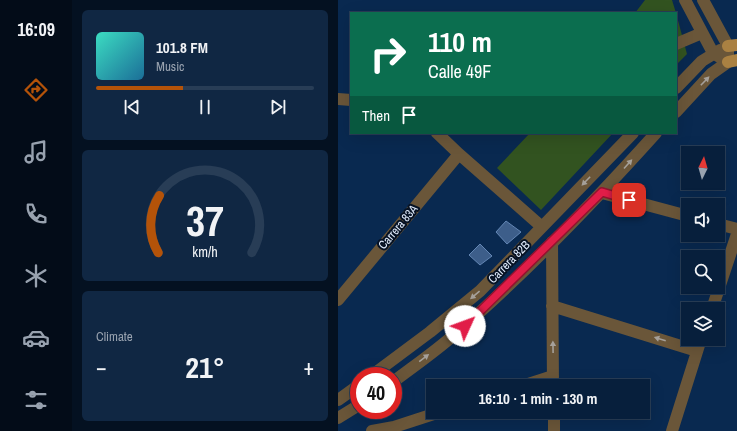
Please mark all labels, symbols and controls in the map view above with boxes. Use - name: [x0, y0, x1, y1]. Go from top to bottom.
- text: 16:09: [17, 17, 55, 42]
- text: 110 m: [428, 23, 492, 61]
- icon: right: [362, 28, 414, 80]
- text: 101.8 FM: [156, 37, 208, 58]
- text: Music: [156, 58, 184, 75]
- text: Calle 49F: [428, 59, 491, 84]
- icon: directions: [22, 76, 50, 104]
- one-way arrow: [700, 76, 709, 86]
- icon: previous: [121, 96, 143, 118]
- icon: pause: [194, 96, 216, 118]
- icon: next: [267, 96, 289, 118]
- icon: arrive: [398, 104, 420, 126]
- text: Then: [362, 105, 390, 126]
- icon: music: [22, 138, 50, 166]
- north arrow: [681, 146, 725, 190]
- map controls: [681, 146, 725, 346]
- one-way arrow: [624, 159, 633, 169]
- one-way arrow: [581, 176, 591, 186]
- pin: [612, 183, 646, 217]
- icon: arrive: [618, 189, 640, 211]
- text: 37: [186, 193, 224, 249]
- button: sound: [681, 198, 725, 242]
- icon: phone: [22, 200, 50, 228]
- street label: Carrera 83A: [375, 201, 422, 253]
- street label: Carrera 82B: [485, 237, 534, 287]
- text: km/h: [192, 242, 218, 261]
- button: search: [681, 250, 725, 294]
- icon: climate: [22, 262, 50, 290]
- one-way arrow: [470, 290, 481, 299]
- button: layers: [681, 302, 725, 346]
- position arrow: [444, 305, 486, 347]
- icon: car: [22, 324, 50, 352]
- text: Climate: [96, 328, 133, 345]
- one-way arrow: [654, 336, 666, 342]
- one-way arrow: [550, 340, 556, 353]
- text: 21°: [185, 347, 225, 387]
- text: −: [96, 352, 107, 382]
- text: +: [303, 352, 314, 382]
- one-way arrow: [418, 354, 429, 363]
- speed limit sign: 40: [350, 367, 402, 419]
- icon: filters: [22, 386, 50, 414]
- text: 16:10 · 1 min · 130 m: [479, 388, 597, 409]

